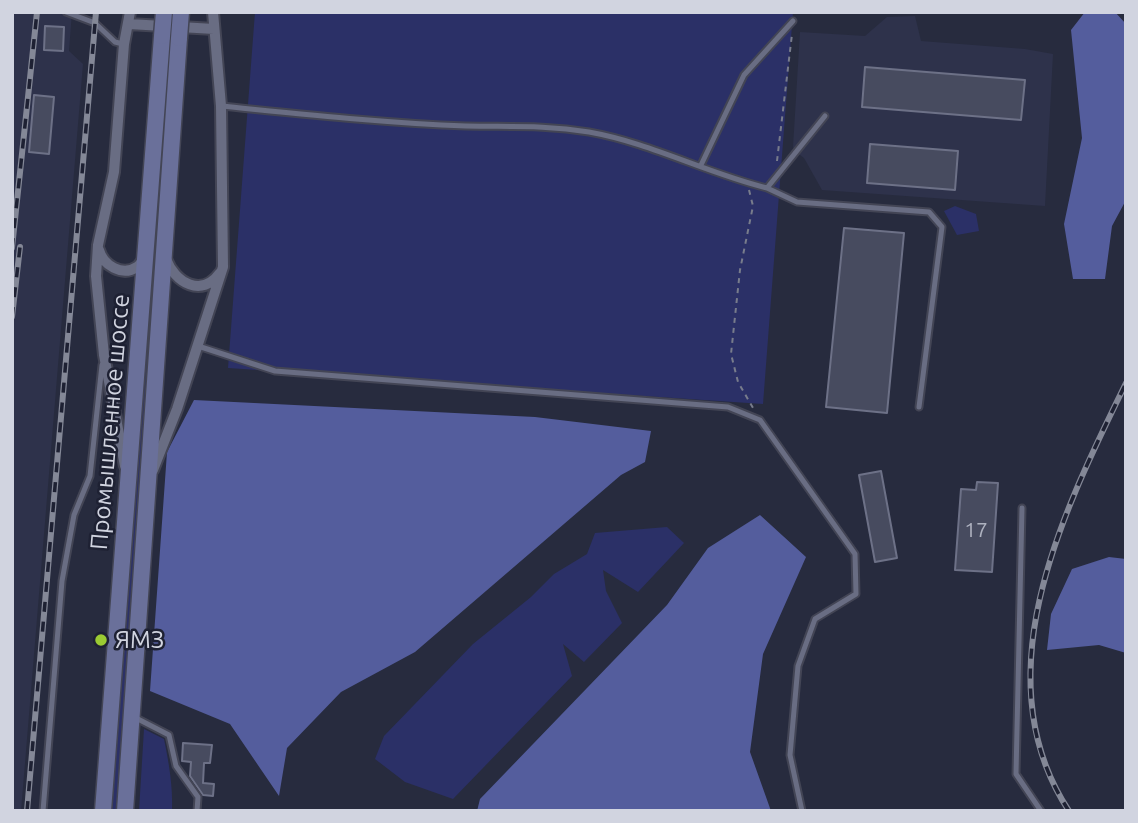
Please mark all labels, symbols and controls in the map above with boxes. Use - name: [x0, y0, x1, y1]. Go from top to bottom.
- street label: Промышленное шоссе: [84, 293, 136, 551]
- house number: 17: [964, 517, 988, 543]
- place label: ЯМЗ: [115, 626, 164, 654]
- marker: ЯМЗ: [93, 632, 109, 648]

